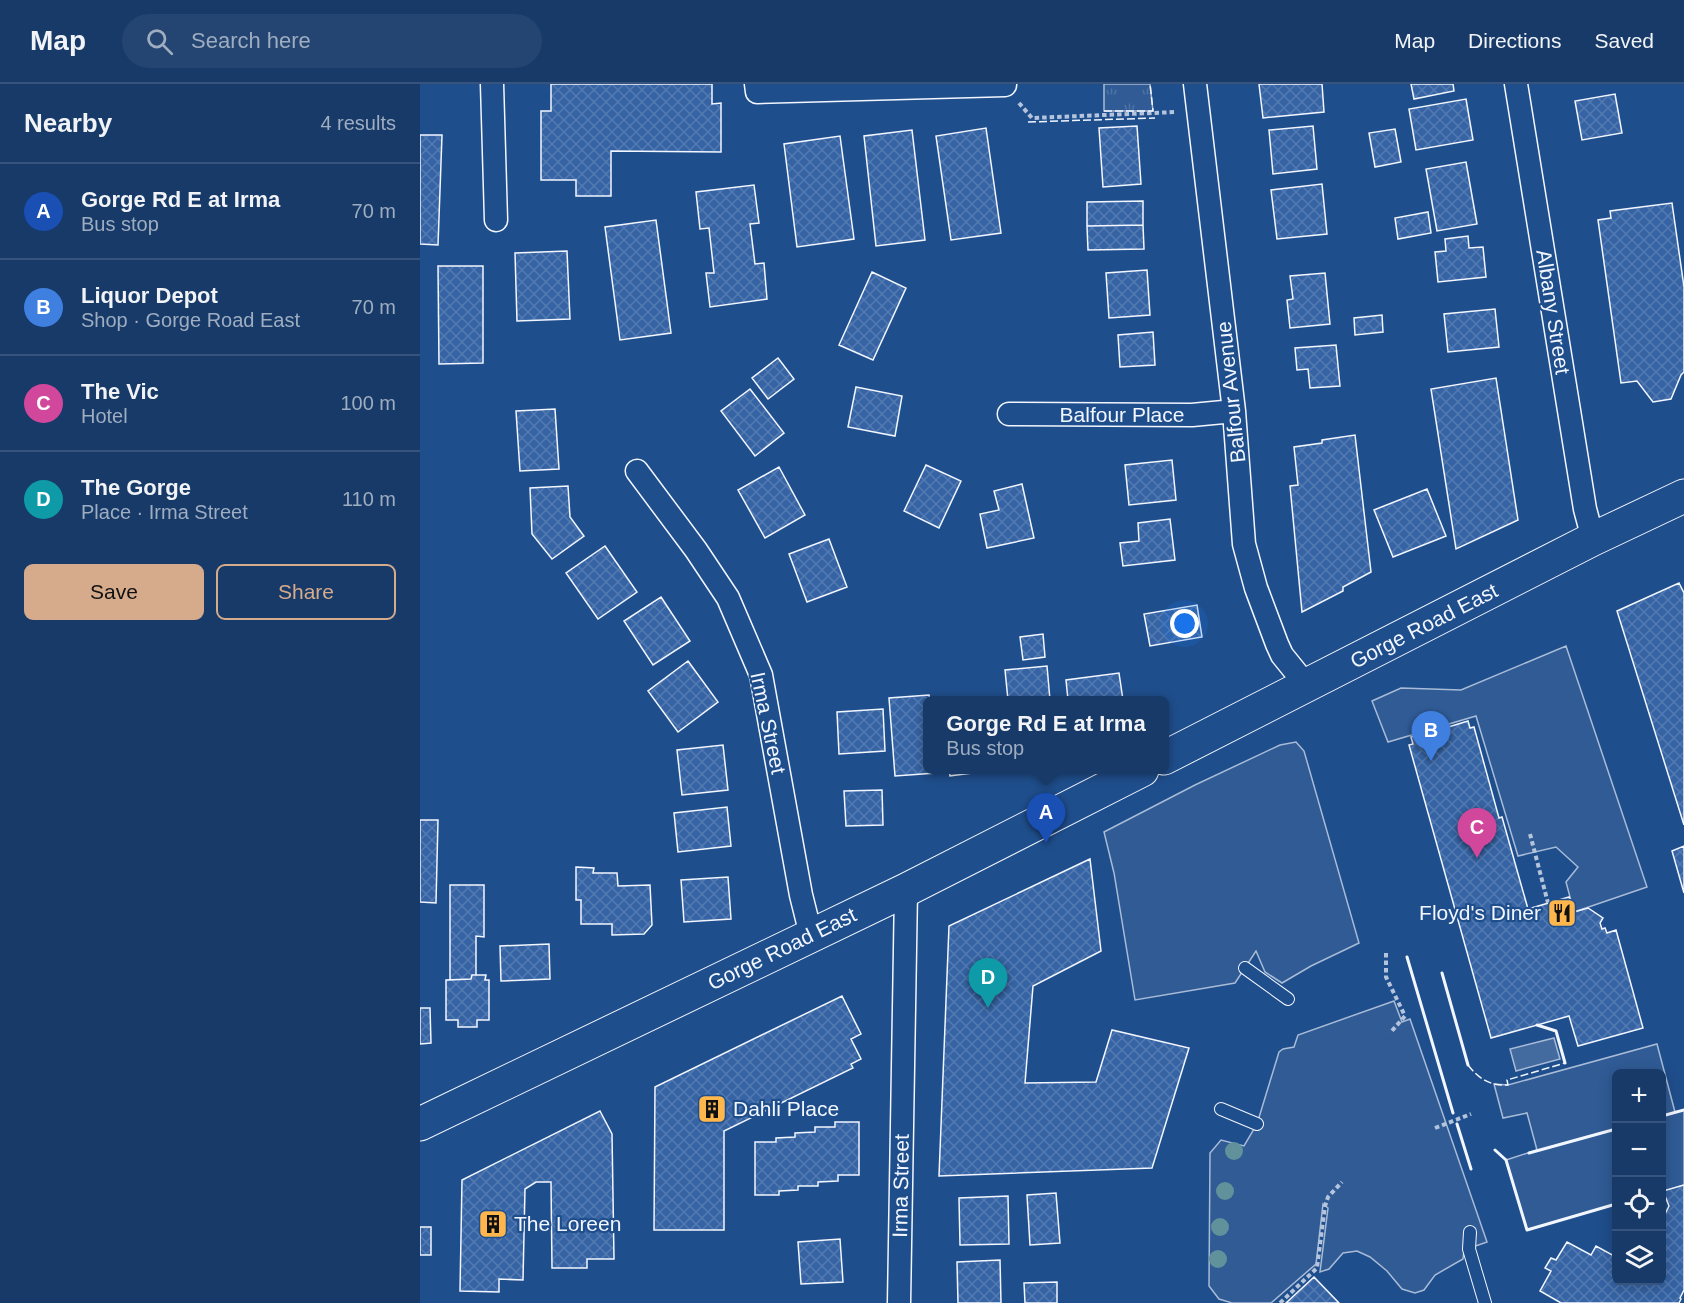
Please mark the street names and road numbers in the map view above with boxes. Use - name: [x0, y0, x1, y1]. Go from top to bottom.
- street label: Albany Street: [1532, 248, 1575, 376]
- street label: Balfour Avenue: [1212, 320, 1249, 464]
- street label: Balfour Place: [1060, 403, 1184, 426]
- street label: Gorge Road East: [1346, 578, 1501, 673]
- street label: Irma Street: [746, 670, 791, 776]
- street label: Gorge Road East: [704, 903, 860, 994]
- street label: Irma Street: [888, 1134, 913, 1238]

